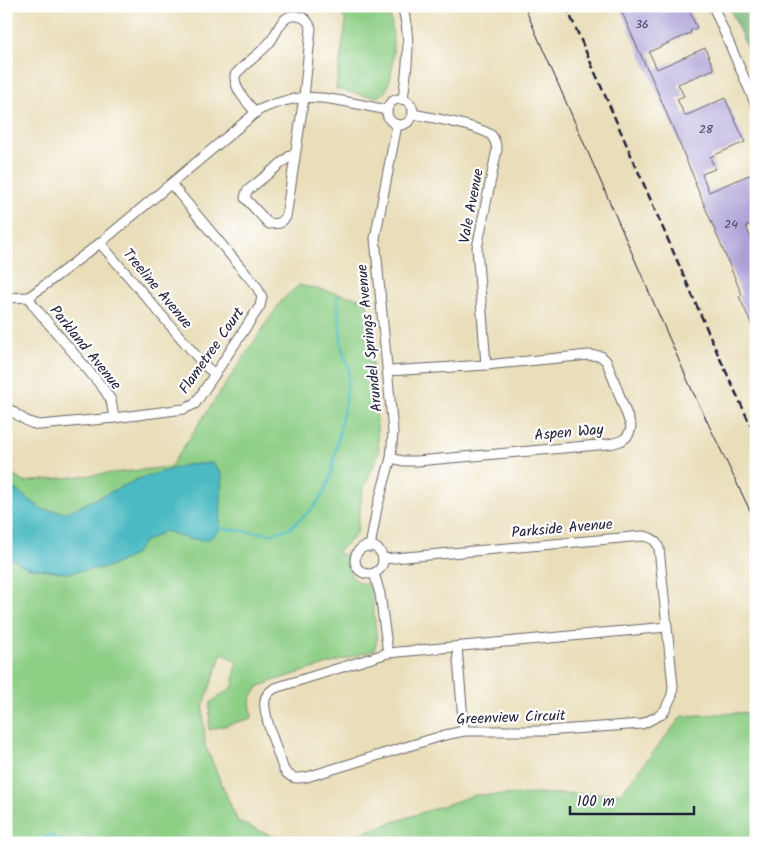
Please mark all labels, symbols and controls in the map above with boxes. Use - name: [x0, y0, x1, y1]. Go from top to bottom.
- house number: 36: [635, 15, 649, 34]
- house number: 28: [699, 120, 714, 139]
- street label: Vale Avenue: [453, 166, 491, 245]
- house number: 24: [724, 215, 738, 234]
- street label: Treeline Avenue: [116, 243, 198, 335]
- street label: Arundel Springs Avenue: [350, 263, 390, 413]
- street label: Parkland Avenue: [43, 300, 127, 396]
- street label: Flametree Court: [173, 302, 251, 399]
- street label: Aspen Way: [533, 418, 605, 448]
- street label: Parkside Avenue: [510, 513, 614, 545]
- street label: Greenview Circuit: [456, 704, 566, 732]
- scale bar: [570, 784, 693, 816]
- text: 100 m: [577, 790, 615, 814]

